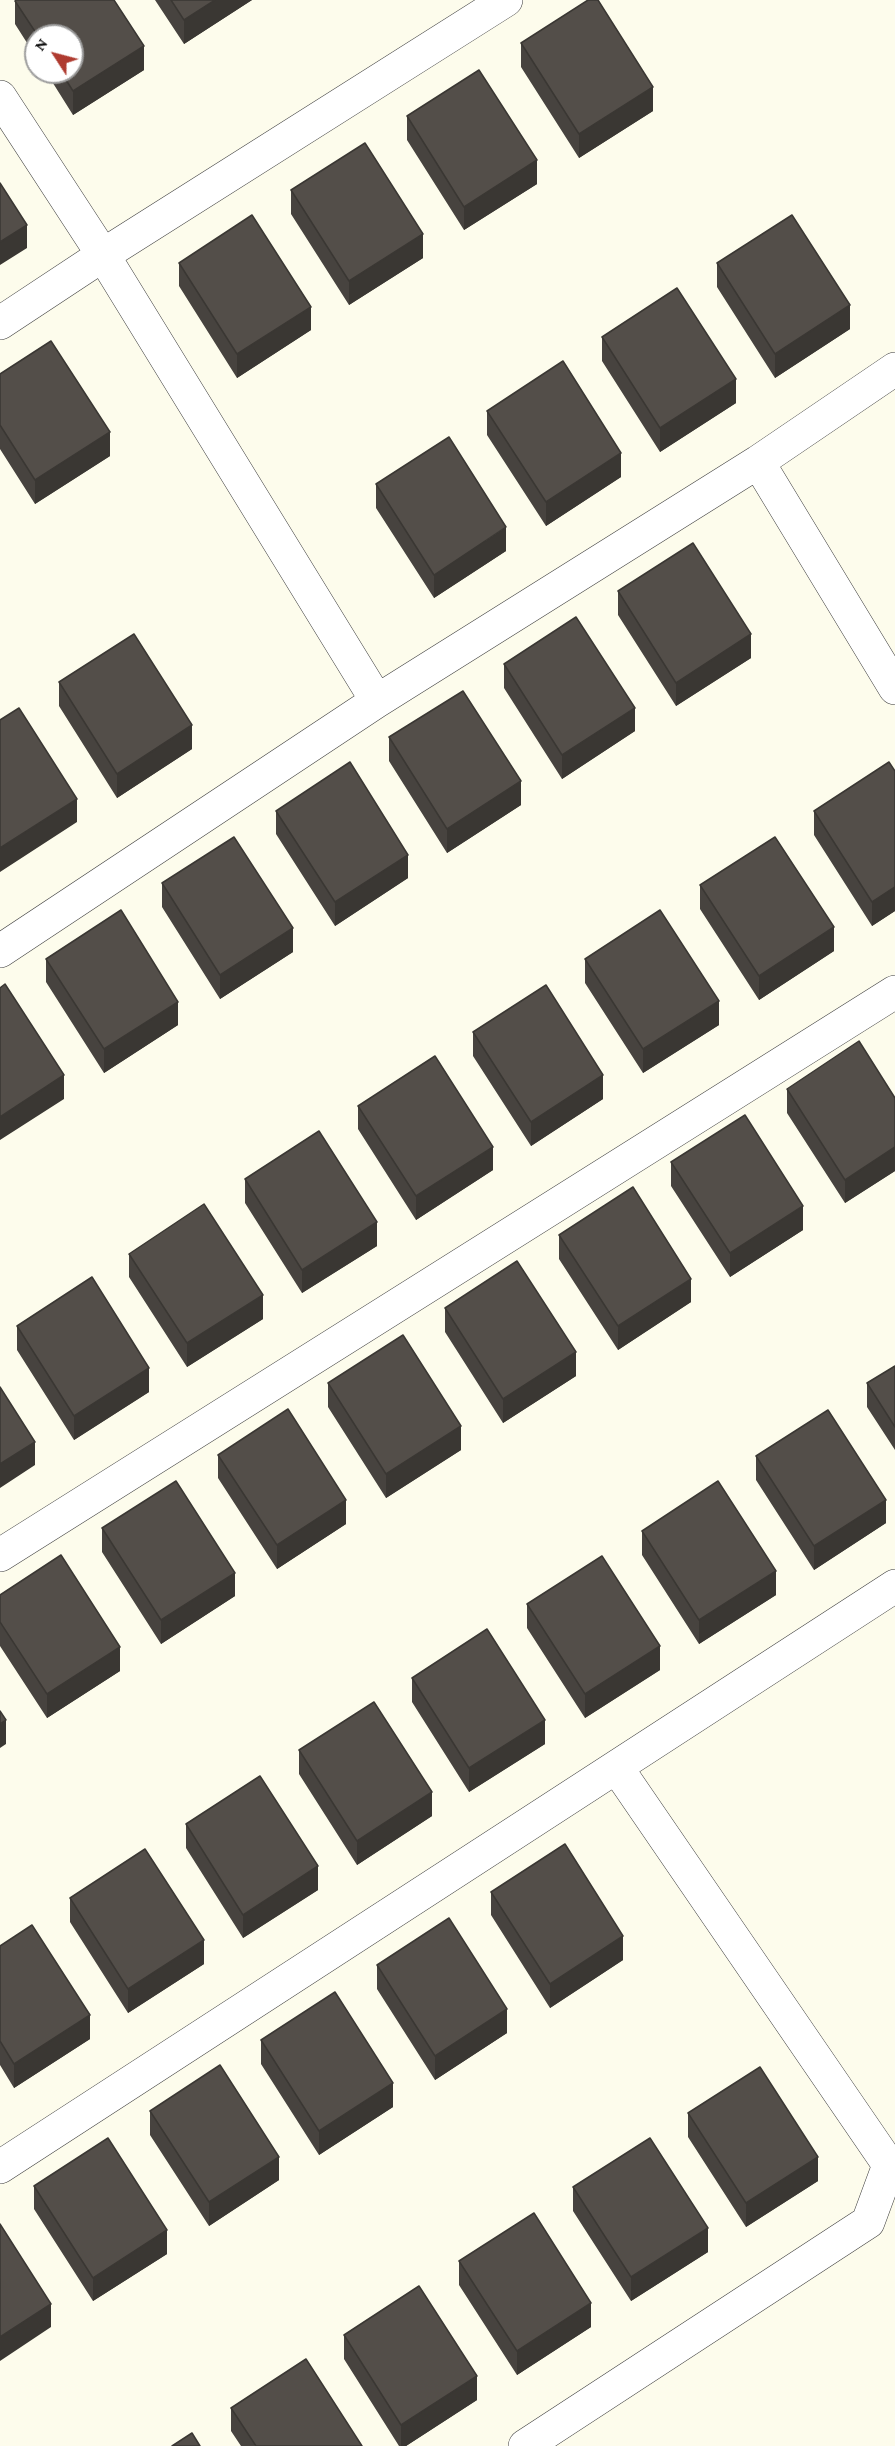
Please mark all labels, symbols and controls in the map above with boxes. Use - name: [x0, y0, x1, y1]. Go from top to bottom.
- north arrow: [24, 24, 84, 84]
- text: N: [31, 35, 51, 54]

